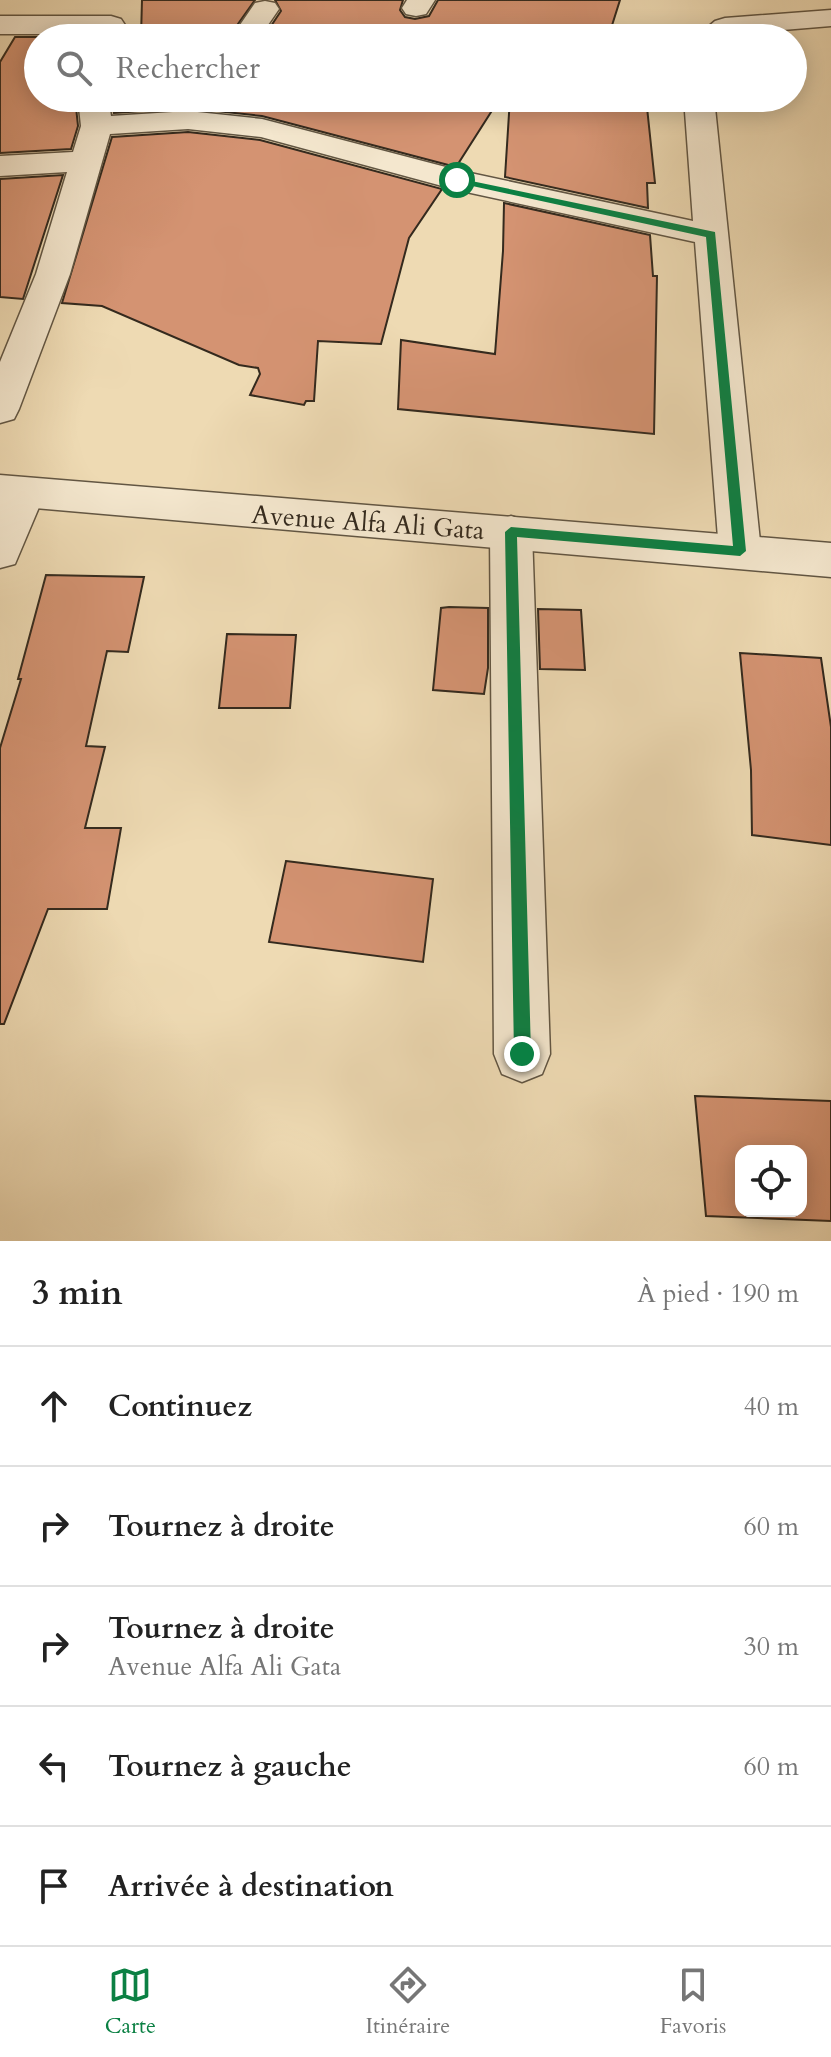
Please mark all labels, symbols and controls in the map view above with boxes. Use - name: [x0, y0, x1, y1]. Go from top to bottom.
- search box: [24, 24, 807, 112]
- icon: search: [52, 46, 96, 90]
- text: Rechercher: [116, 48, 260, 89]
- route start: [439, 162, 475, 198]
- street label: Avenue Alfa Ali Gata: [250, 497, 486, 548]
- route end: [504, 1036, 540, 1072]
- map controls: [735, 1145, 807, 1217]
- button: locate: [735, 1145, 807, 1217]
- text: 3 min: [32, 1270, 123, 1316]
- text: À pied · 190 m: [637, 1276, 799, 1311]
- icon: ahead: [32, 1384, 76, 1428]
- text: Continuez: [108, 1386, 252, 1427]
- text: 40 m: [743, 1389, 799, 1424]
- icon: right: [32, 1504, 76, 1548]
- text: Tournez à droite: [108, 1506, 335, 1547]
- text: 60 m: [743, 1509, 799, 1544]
- text: Tournez à droite: [108, 1608, 335, 1649]
- icon: right: [32, 1624, 76, 1668]
- text: 30 m: [743, 1629, 799, 1664]
- text: Avenue Alfa Ali Gata: [108, 1649, 341, 1684]
- icon: left: [32, 1744, 76, 1788]
- text: Tournez à gauche: [108, 1746, 352, 1787]
- text: 60 m: [743, 1749, 799, 1784]
- icon: arrive: [32, 1864, 76, 1908]
- text: Arrivée à destination: [108, 1866, 394, 1907]
- tab: Carte: [105, 1963, 156, 2041]
- tab: Itinéraire: [365, 1963, 450, 2041]
- tab: Favoris: [660, 1963, 726, 2041]

